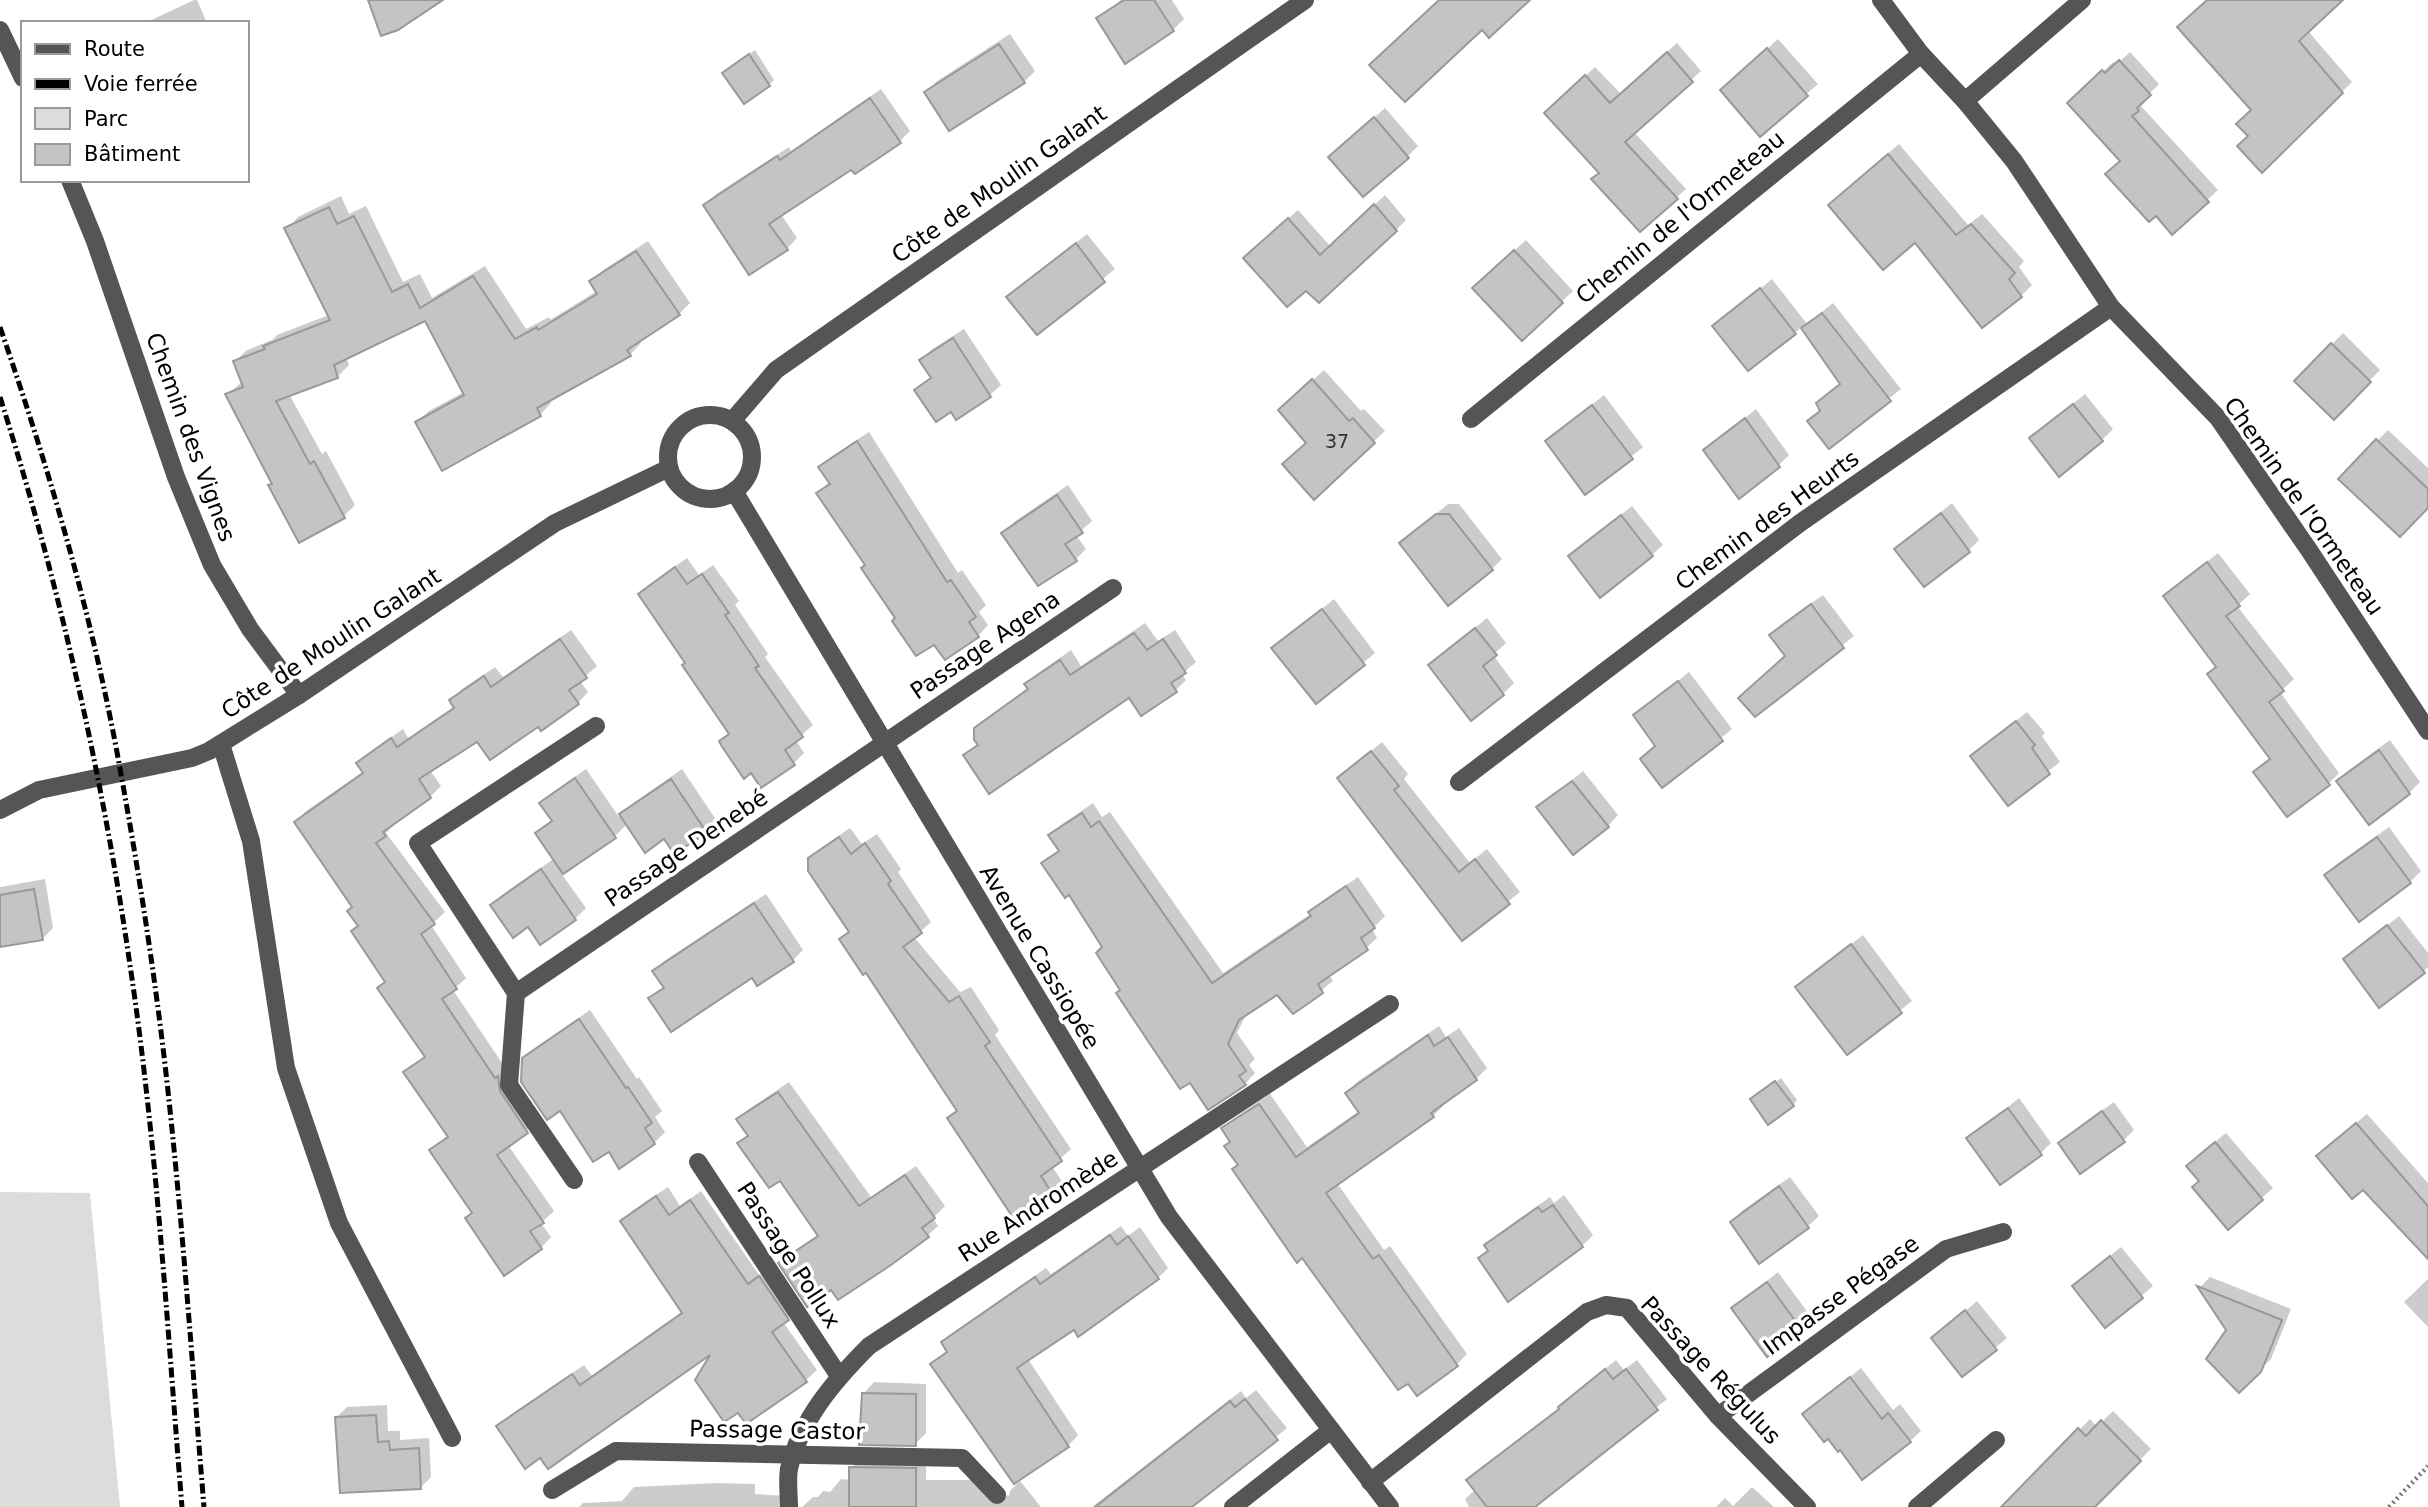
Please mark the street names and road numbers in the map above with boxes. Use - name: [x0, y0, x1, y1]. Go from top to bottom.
- street label: Côte de Moulin Galant: [887, 100, 1111, 268]
- street label: Chemin de l'Ormeteau: [1571, 125, 1789, 309]
- street label: Chemin des Vignes: [141, 329, 241, 545]
- street label: Chemin de l'Ormeteau: [2219, 392, 2389, 620]
- street label: Chemin des Heurts: [1670, 445, 1864, 595]
- street label: Côte de Moulin Galant: [217, 562, 445, 724]
- street label: Passage Agena: [906, 586, 1064, 704]
- street label: Passage Denebé: [600, 784, 772, 912]
- street label: Avenue Cassiopée: [975, 860, 1105, 1054]
- street label: Rue Andromède: [954, 1145, 1122, 1267]
- street label: Passage Pollux: [732, 1177, 846, 1333]
- street label: Impasse Pégase: [1758, 1230, 1924, 1360]
- street label: Passage Régulus: [1636, 1291, 1786, 1449]
- street label: Passage Castor: [689, 1415, 866, 1445]

